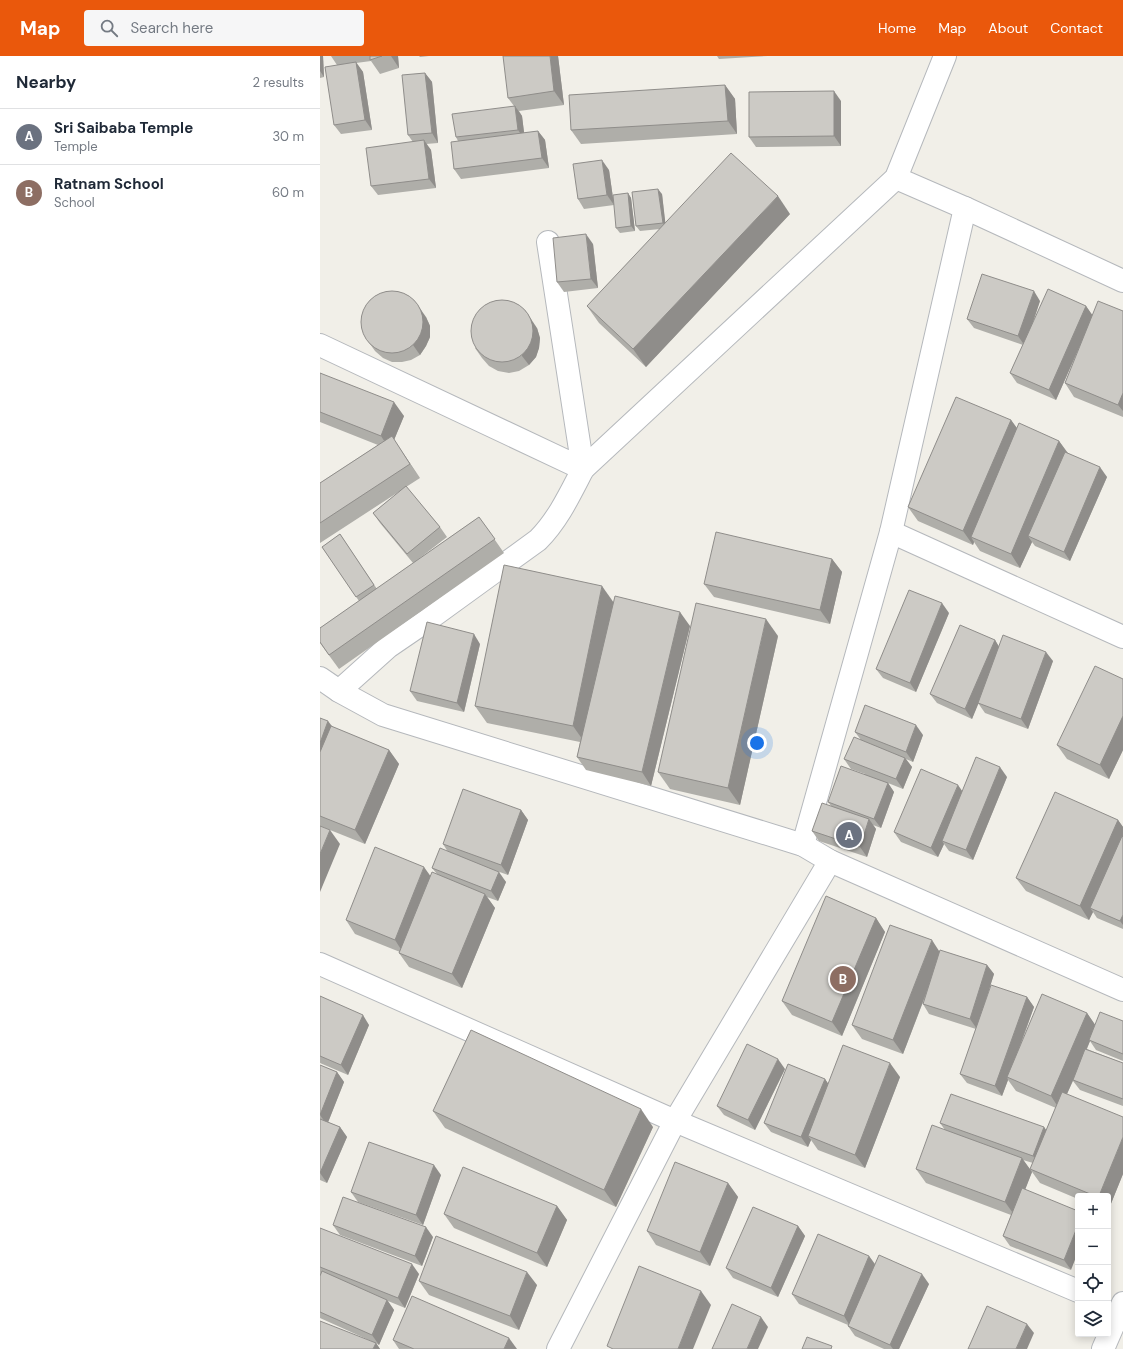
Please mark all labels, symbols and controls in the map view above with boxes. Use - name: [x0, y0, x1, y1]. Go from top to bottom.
- search box: [84, 10, 364, 46]
- text: Map: [20, 16, 60, 41]
- icon: search: [98, 17, 120, 39]
- text: Search here: [130, 18, 213, 38]
- text: Home: [878, 19, 916, 37]
- text: Map: [938, 19, 966, 37]
- text: About: [988, 19, 1028, 37]
- text: Contact: [1050, 19, 1103, 37]
- text: Nearby: [16, 71, 76, 93]
- text: 2 results: [253, 74, 304, 91]
- text: Sri Saibaba Temple: [54, 118, 193, 138]
- text: A: [24, 128, 34, 145]
- text: 30 m: [272, 128, 304, 145]
- text: Temple: [54, 138, 98, 155]
- text: Ratnam School: [54, 174, 164, 194]
- text: B: [25, 184, 33, 201]
- text: 60 m: [272, 184, 304, 201]
- text: School: [54, 194, 95, 211]
- your location: [747, 733, 767, 753]
- pin: A: [836, 820, 862, 850]
- pin: B: [830, 964, 856, 994]
- map controls: [1075, 1193, 1111, 1337]
- button: +: [1075, 1193, 1111, 1229]
- button: −: [1075, 1229, 1111, 1265]
- button: locate: [1075, 1265, 1111, 1301]
- button: layers: [1075, 1301, 1111, 1337]

